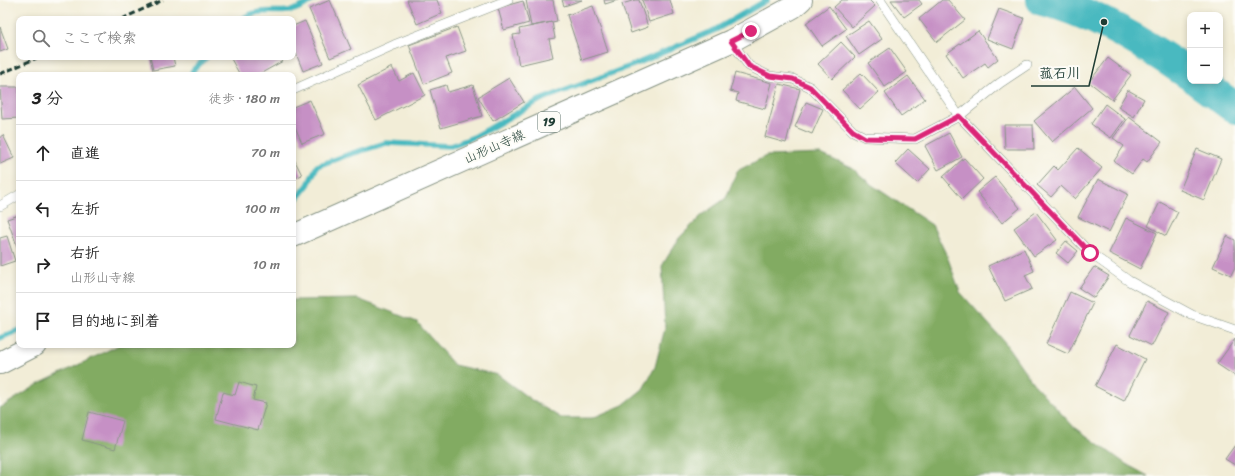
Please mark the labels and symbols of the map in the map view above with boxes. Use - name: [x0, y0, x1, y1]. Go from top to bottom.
- route end: [742, 22, 760, 40]
- callout: 菰石川: [1031, 60, 1089, 86]
- text: 菰石川: [1039, 61, 1081, 86]
- road number: 19: [538, 112, 560, 132]
- street label: 山形山寺線: [460, 122, 529, 170]
- route start: [1081, 244, 1099, 262]

